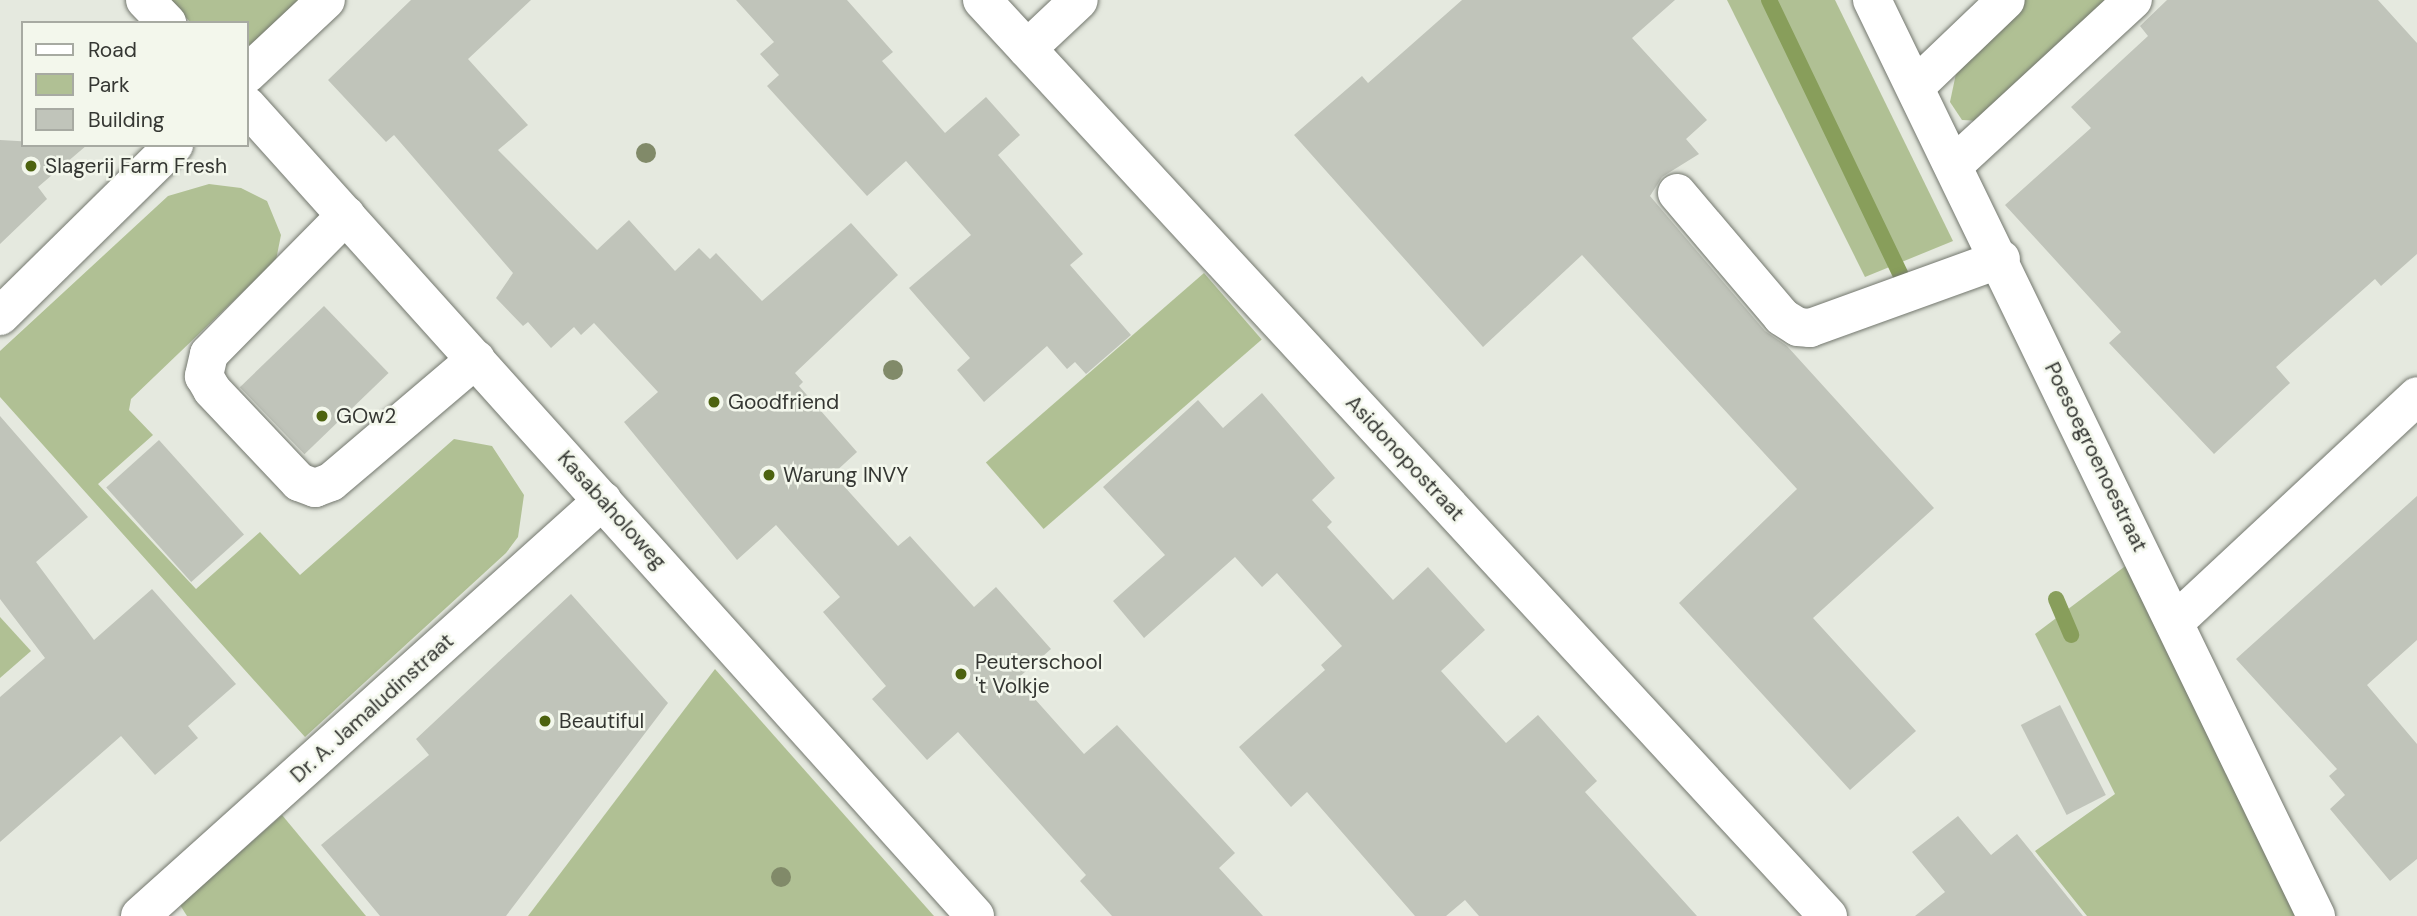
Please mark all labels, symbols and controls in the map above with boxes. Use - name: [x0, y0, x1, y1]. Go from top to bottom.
- legend: [21, 21, 248, 147]
- text: Road: [88, 36, 137, 64]
- text: Park: [88, 71, 129, 99]
- text: Building: [88, 106, 164, 134]
- place label: Slagerij Farm Fresh: [45, 153, 227, 179]
- marker: Slagerij Farm Fresh: [23, 158, 39, 174]
- street label: Poesoegroenoestraat: [2039, 358, 2153, 556]
- place label: Goodfriend: [728, 389, 839, 415]
- street label: Asidonopostraat: [1341, 390, 1469, 526]
- marker: Goodfriend: [706, 394, 722, 410]
- place label: GOw2: [336, 403, 396, 429]
- marker: GOw2: [314, 408, 330, 424]
- street label: Kasabaholoweg: [552, 446, 672, 574]
- place label: Warung INVY: [783, 462, 909, 488]
- marker: Warung INVY: [761, 467, 777, 483]
- street label: Dr. A. Jamaludinstraat: [285, 628, 459, 788]
- place label: Peuterschool 't Volkje: [975, 649, 1102, 699]
- marker: Peuterschool 't Volkje: [953, 666, 969, 682]
- place label: Beautiful: [559, 708, 644, 734]
- marker: Beautiful: [537, 713, 553, 729]

